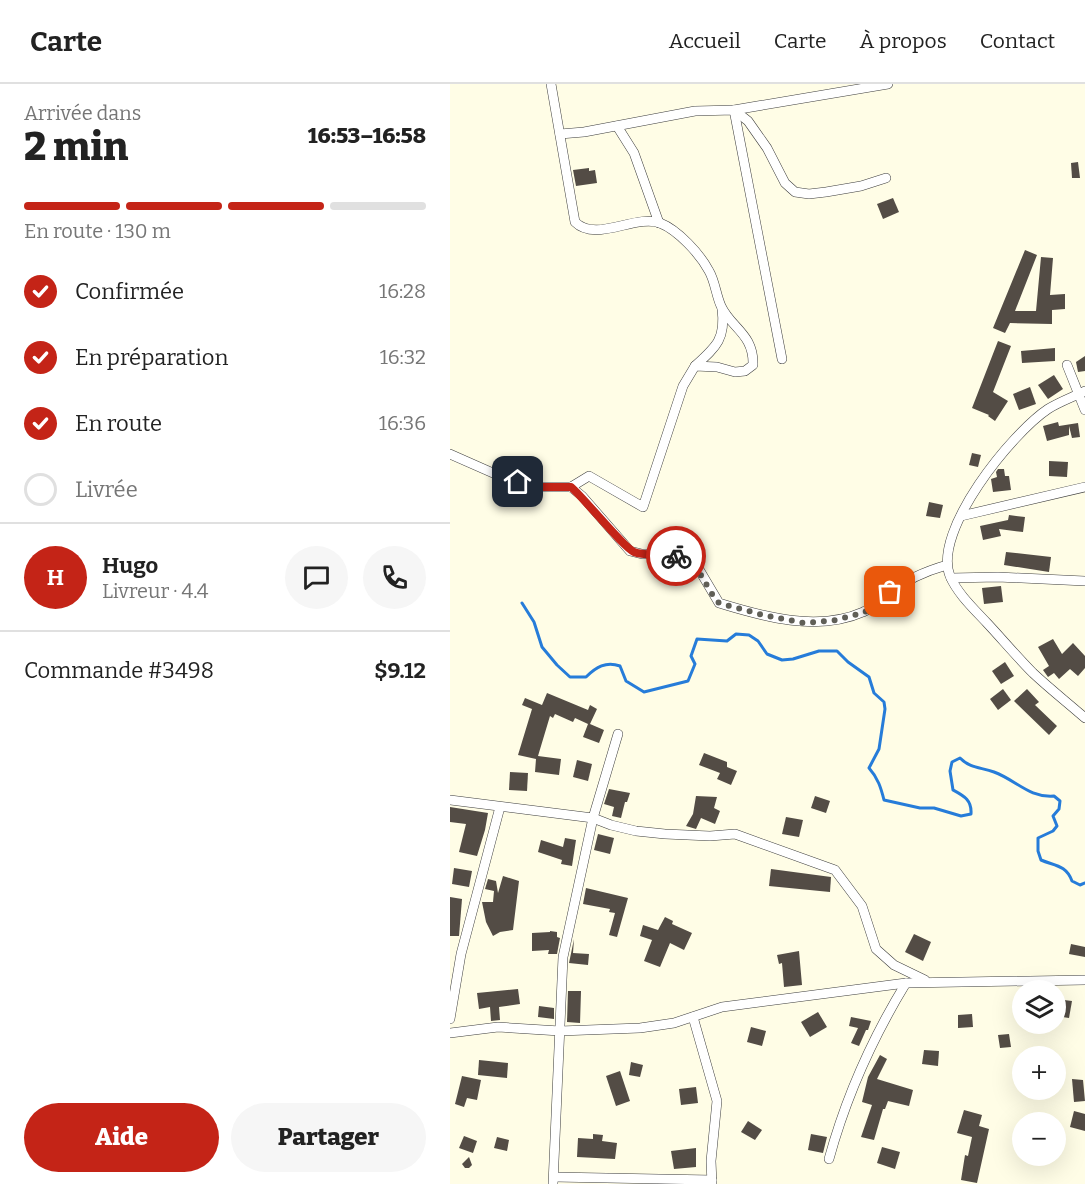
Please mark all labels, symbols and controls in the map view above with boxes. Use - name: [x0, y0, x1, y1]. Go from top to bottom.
- text: Carte: [30, 25, 102, 58]
- text: Accueil: [669, 28, 741, 54]
- text: Carte: [774, 28, 827, 54]
- text: À propos: [860, 28, 947, 54]
- text: Contact: [980, 28, 1055, 54]
- text: Arrivée dans: [24, 101, 141, 125]
- text: 16:53–16:58: [308, 122, 426, 149]
- text: 2 min: [24, 124, 128, 170]
- text: En route · 130 m: [24, 219, 171, 243]
- icon: check: [24, 275, 57, 308]
- text: Confirmée: [75, 278, 184, 305]
- text: 16:28: [379, 279, 426, 303]
- icon: check: [24, 341, 57, 374]
- text: En préparation: [75, 344, 228, 371]
- text: 16:32: [380, 345, 426, 369]
- icon: check: [24, 407, 57, 440]
- text: En route: [75, 410, 162, 437]
- text: 16:36: [379, 411, 426, 435]
- pin: [492, 456, 543, 507]
- icon: home: [501, 465, 534, 498]
- text: Livrée: [75, 476, 138, 503]
- courier: [646, 526, 706, 586]
- icon: bike: [660, 540, 693, 573]
- button: chat: [285, 546, 348, 609]
- button: phone: [363, 546, 426, 609]
- text: Hugo: [102, 552, 158, 579]
- text: H: [47, 564, 64, 591]
- pin: [864, 566, 915, 617]
- icon: bag: [873, 575, 906, 608]
- text: Livreur · 4.4: [102, 579, 208, 603]
- text: Commande #3498: [24, 657, 214, 684]
- text: $9.12: [374, 657, 426, 684]
- map controls: [1012, 980, 1066, 1166]
- button: layers: [1012, 980, 1066, 1034]
- button: +: [1012, 1046, 1066, 1100]
- button: Aide: [24, 1103, 219, 1172]
- button: Partager: [231, 1103, 426, 1172]
- button: −: [1012, 1112, 1066, 1166]

